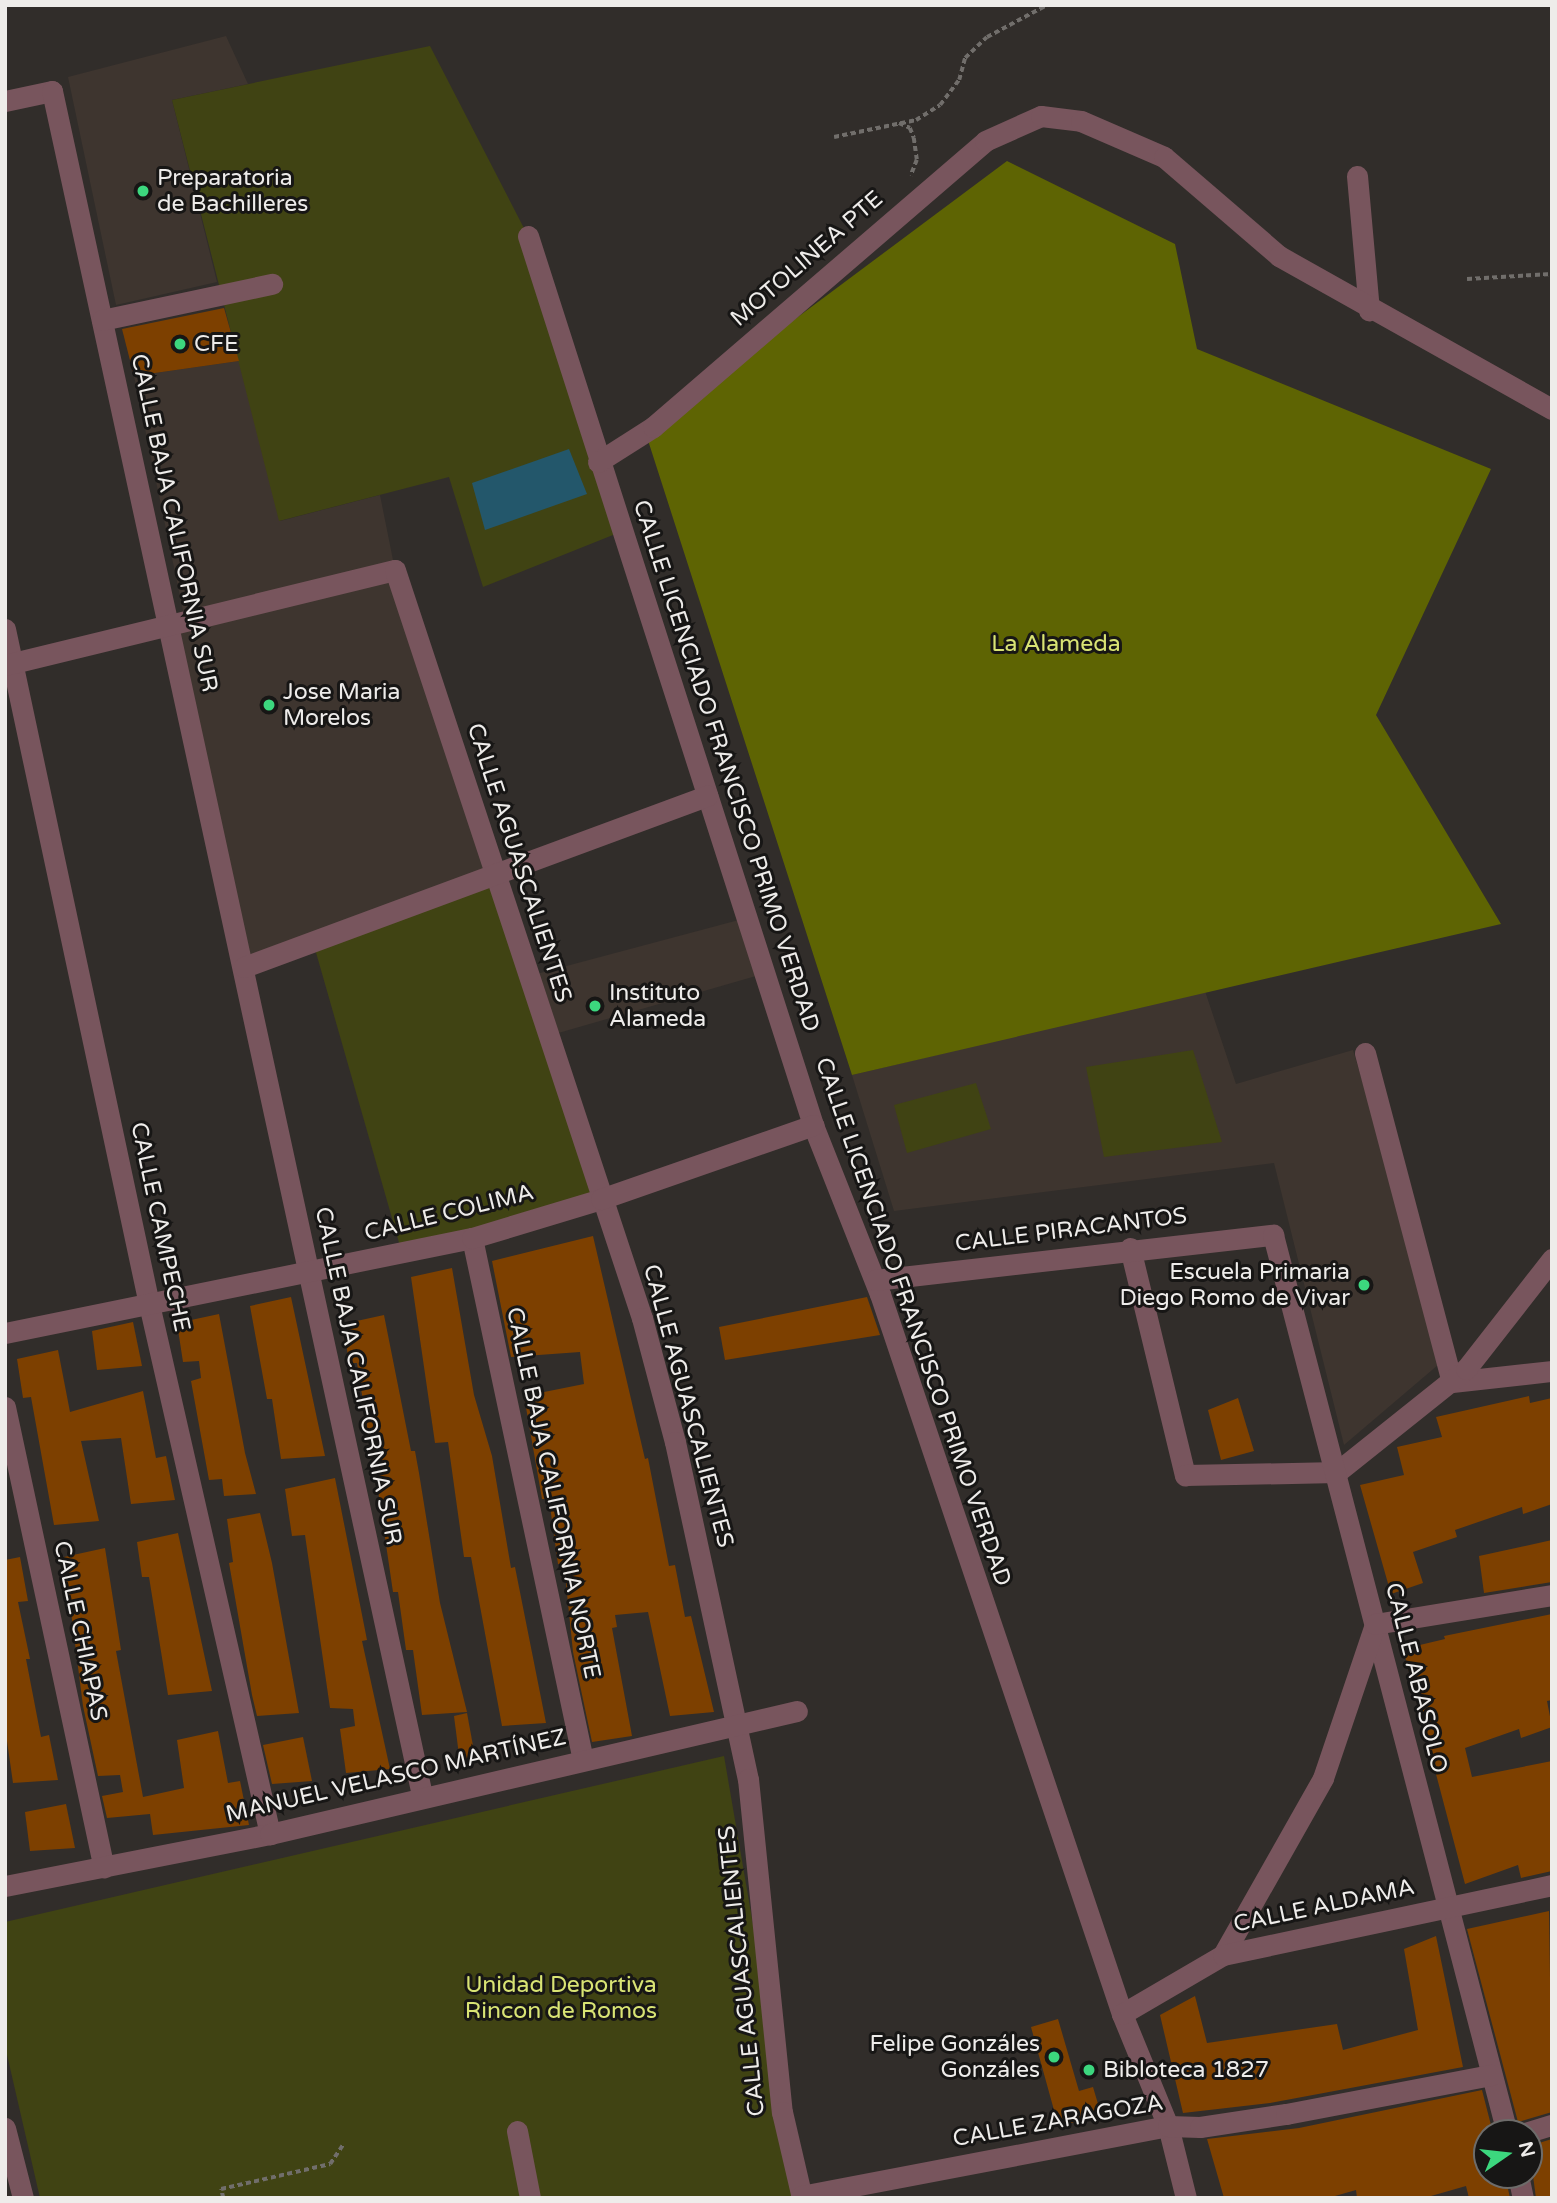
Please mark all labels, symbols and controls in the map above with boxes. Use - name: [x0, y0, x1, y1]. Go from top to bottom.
- place label: Preparatoria de Bachilleres: [157, 164, 308, 218]
- marker: Preparatoria de Bachilleres: [135, 183, 151, 199]
- street label: MOTOLINEA PTE: [725, 185, 889, 333]
- place label: CFE: [194, 330, 239, 358]
- marker: CFE: [172, 336, 188, 352]
- street label: CALLE BAJA CALIFORNIA SUR: [125, 351, 223, 695]
- street label: CALLE LICENCIADO FRANCISCO PRIMO VERDAD: [627, 497, 825, 1035]
- park label: La Alameda: [991, 630, 1121, 658]
- place label: Jose Maria Morelos: [283, 678, 400, 732]
- marker: Jose Maria Morelos: [261, 697, 277, 713]
- street label: CALLE AGUASCALIENTES: [461, 720, 577, 1006]
- place label: Instituto Alameda: [609, 979, 706, 1033]
- marker: Instituto Alameda: [587, 998, 603, 1014]
- street label: CALLE LICENCIADO FRANCISCO PRIMO VERDAD: [809, 1054, 1017, 1590]
- street label: CALLE CAMPECHE: [124, 1120, 196, 1334]
- street label: CALLE COLIMA: [361, 1179, 537, 1247]
- street label: CALLE PIRACANTOS: [953, 1202, 1189, 1258]
- street label: CALLE BAJA CALIFORNIA SUR: [309, 1204, 407, 1548]
- place label: Escuela Primaria Diego Romo de Vivar: [1120, 1258, 1350, 1312]
- street label: CALLE AGUASCALIENTES: [637, 1262, 739, 1550]
- marker: Escuela Primaria Diego Romo de Vivar: [1356, 1277, 1372, 1293]
- street label: CALLE BAJA CALIFORNIA NORTE: [500, 1305, 606, 1681]
- street label: CALLE CHIAPAS: [47, 1539, 113, 1723]
- street label: CALLE ABASOLO: [1379, 1580, 1453, 1776]
- street label: MANUEL VELASCO MARTÍNEZ: [223, 1723, 569, 1829]
- street label: CALLE AGUASCALIENTES: [713, 1824, 771, 2118]
- street label: CALLE ALDAMA: [1231, 1873, 1417, 1939]
- park label: Unidad Deportiva Rincon de Romos: [465, 1971, 657, 2025]
- place label: Felipe Gonzáles Gonzáles: [869, 2030, 1040, 2084]
- marker: Felipe Gonzáles Gonzáles: [1046, 2049, 1062, 2065]
- place label: Bibloteca 1827: [1103, 2056, 1269, 2084]
- marker: Bibloteca 1827: [1081, 2062, 1097, 2078]
- street label: CALLE ZARAGOZA: [951, 2089, 1165, 2153]
- north arrow: [1473, 2119, 1543, 2189]
- text: N: [1514, 2139, 1539, 2159]

